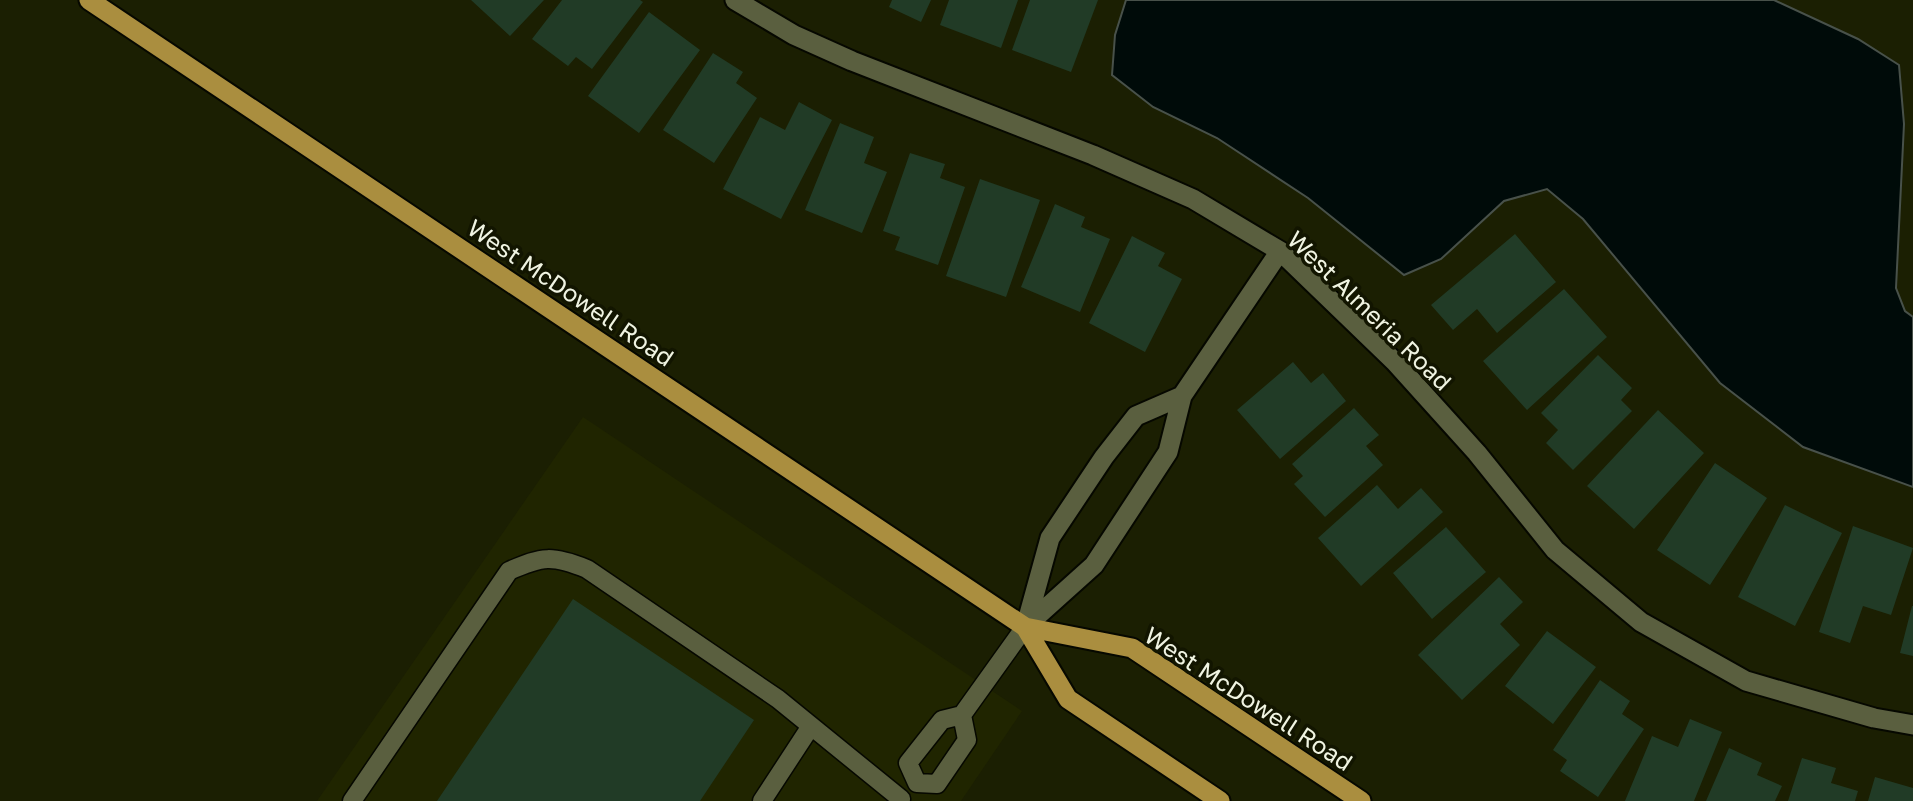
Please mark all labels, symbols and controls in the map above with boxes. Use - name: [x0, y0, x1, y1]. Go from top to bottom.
- street label: West McDowell Road: [462, 212, 680, 372]
- street label: West Almeria Road: [1282, 224, 1458, 396]
- street label: West McDowell Road: [1140, 620, 1358, 776]

